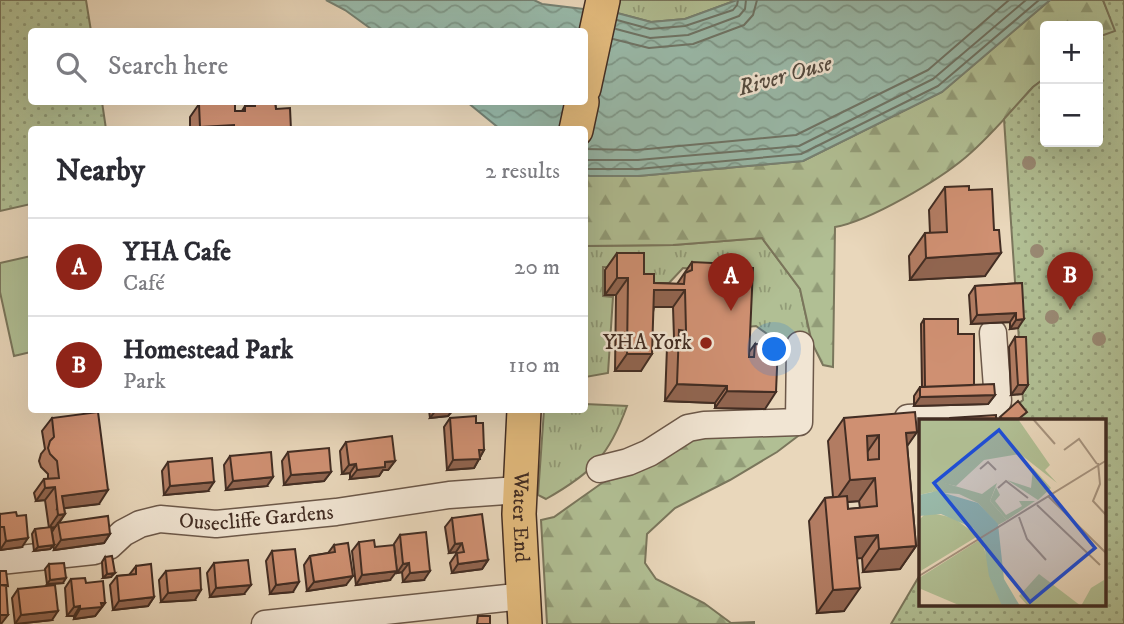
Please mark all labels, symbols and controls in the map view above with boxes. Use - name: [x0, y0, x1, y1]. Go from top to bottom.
- map controls: [1040, 21, 1103, 147]
- button: +: [1040, 21, 1103, 84]
- search box: [28, 28, 588, 105]
- icon: search: [52, 48, 90, 86]
- water label: River Ouse: [734, 48, 836, 103]
- text: Search here: [108, 50, 228, 83]
- button: −: [1040, 84, 1103, 147]
- text: Nearby: [56, 153, 145, 190]
- text: 2 results: [485, 157, 560, 186]
- text: YHA Cafe: [123, 236, 231, 269]
- pin: B: [1047, 252, 1093, 310]
- text: A: [72, 253, 86, 282]
- text: 20 m: [514, 253, 560, 282]
- pin: A: [708, 253, 754, 311]
- text: Café: [123, 269, 165, 298]
- place label: YHA York: [603, 330, 693, 356]
- your location: [757, 332, 791, 366]
- text: Homestead Park: [123, 334, 293, 367]
- marker: YHA York: [698, 335, 714, 351]
- text: B: [72, 351, 86, 380]
- text: 110 m: [509, 351, 560, 380]
- text: Park: [123, 367, 166, 396]
- inset map: [919, 419, 1106, 606]
- street label: Water End: [506, 470, 535, 564]
- street label: Ousecliffe Gardens: [178, 499, 335, 537]

